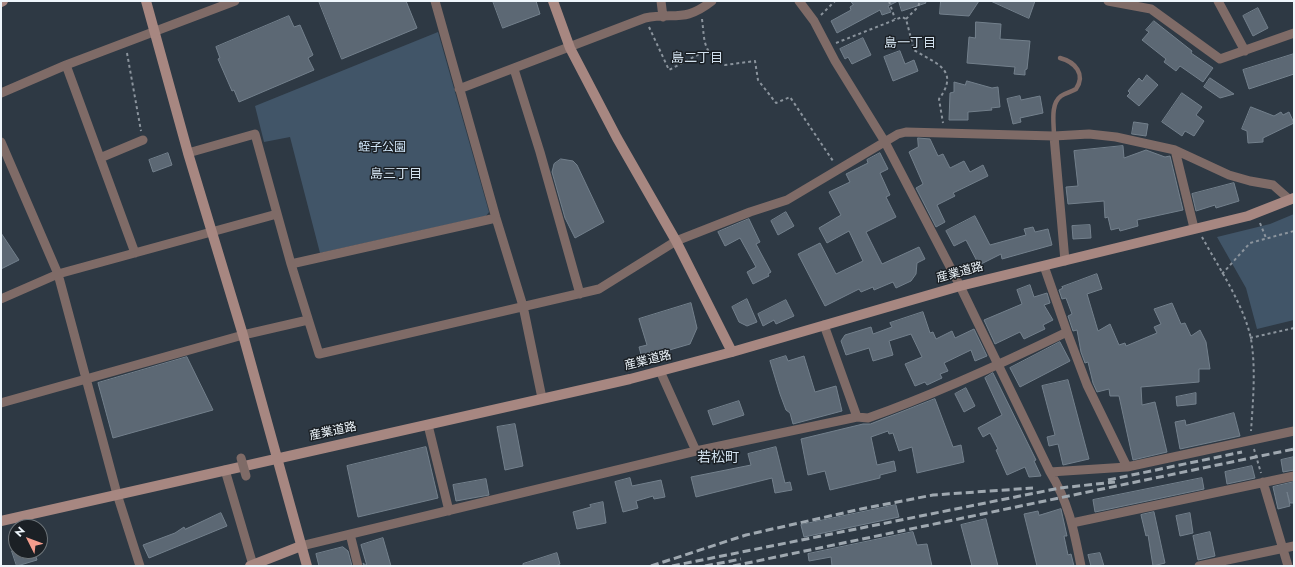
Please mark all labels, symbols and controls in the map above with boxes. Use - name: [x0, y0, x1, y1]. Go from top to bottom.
- district label: 島一丁目: [884, 36, 936, 52]
- district label: 島二丁目: [671, 51, 723, 67]
- park label: 蛭子公園: [358, 141, 406, 155]
- district label: 島三丁目: [370, 167, 422, 183]
- street label: 産業道路: [935, 260, 985, 286]
- street label: 産業道路: [623, 348, 673, 374]
- street label: 産業道路: [308, 420, 358, 444]
- district label: 若松町: [697, 451, 739, 467]
- north arrow: [8, 519, 48, 559]
- text: N: [11, 523, 29, 540]

